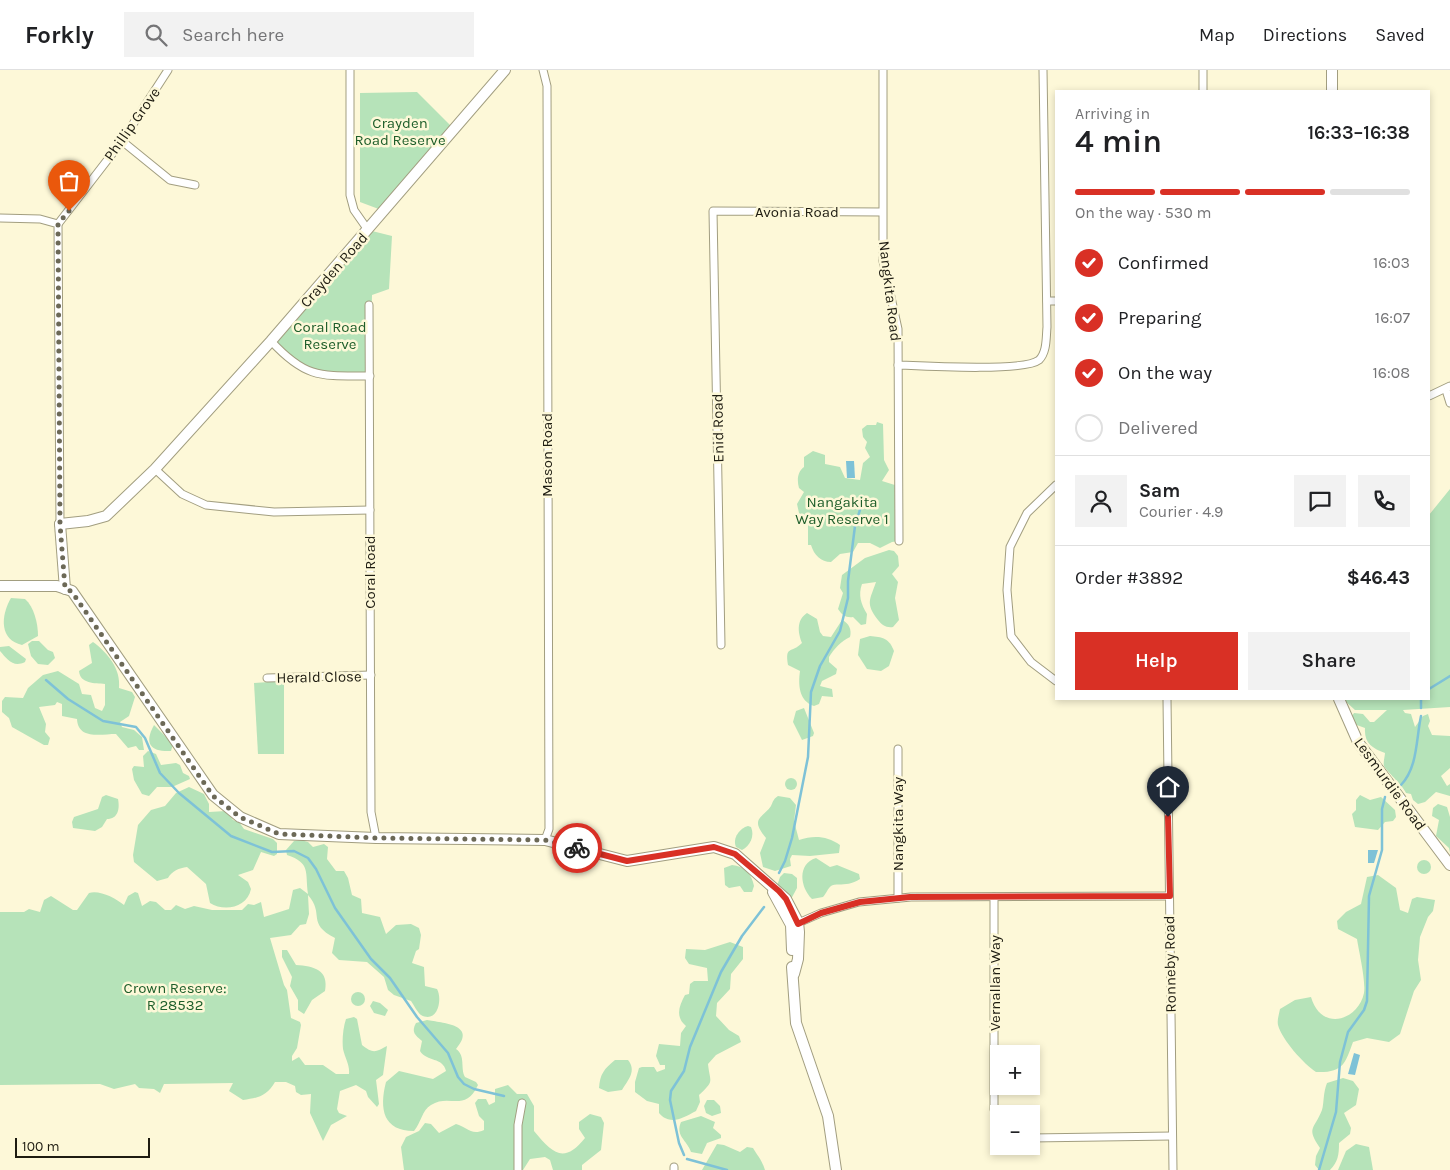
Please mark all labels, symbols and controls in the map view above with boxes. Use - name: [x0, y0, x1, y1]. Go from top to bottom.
- search box: [124, 12, 474, 57]
- text: Forkly: [25, 21, 94, 49]
- icon: search: [142, 21, 170, 49]
- text: Search here: [182, 24, 284, 46]
- text: Map: [1199, 24, 1235, 46]
- text: Directions: [1263, 24, 1347, 46]
- text: Saved: [1375, 24, 1425, 46]
- street label: Phillip Grove: [100, 84, 164, 164]
- text: Arriving in: [1075, 104, 1150, 123]
- park label: Crayden Road Reserve: [354, 114, 446, 149]
- text: 16:33–16:38: [1307, 122, 1410, 144]
- text: 4 min: [1075, 123, 1162, 160]
- pin: [48, 160, 90, 211]
- icon: bag: [55, 167, 83, 195]
- street label: Avonia Road: [755, 203, 839, 221]
- text: On the way · 530 m: [1075, 203, 1212, 222]
- street label: Crayden Road: [297, 229, 371, 311]
- street label: Nangkita Road: [875, 240, 905, 342]
- icon: check: [1075, 249, 1103, 277]
- text: Confirmed: [1118, 252, 1209, 274]
- text: 16:03: [1373, 253, 1410, 272]
- icon: check: [1075, 304, 1103, 332]
- text: Preparing: [1118, 307, 1201, 329]
- text: 16:07: [1375, 308, 1410, 327]
- park label: Coral Road Reserve: [293, 318, 367, 353]
- icon: check: [1075, 359, 1103, 387]
- text: On the way: [1118, 362, 1212, 384]
- text: 16:08: [1373, 363, 1410, 382]
- street label: Enid Road: [708, 393, 728, 463]
- street label: Mason Road: [538, 413, 556, 497]
- text: Delivered: [1118, 417, 1198, 439]
- button: person: [1075, 475, 1127, 527]
- button: chat: [1294, 475, 1346, 527]
- button: phone: [1358, 475, 1410, 527]
- text: Sam: [1139, 480, 1180, 502]
- park label: Nangakita Way Reserve 1: [795, 493, 889, 528]
- text: Courier · 4.9: [1139, 502, 1223, 521]
- street label: Coral Road: [361, 535, 379, 609]
- text: Order #3892: [1075, 567, 1183, 589]
- text: $46.43: [1347, 567, 1410, 589]
- button: Help: [1075, 632, 1238, 690]
- button: Share: [1248, 632, 1410, 690]
- street label: Herald Close: [276, 667, 362, 687]
- street label: Lesmurdie Road: [1350, 734, 1430, 834]
- pin: [1147, 766, 1189, 817]
- icon: home: [1154, 773, 1182, 801]
- street label: Nangkita Way: [889, 777, 907, 871]
- courier: [552, 823, 602, 873]
- icon: bike: [563, 834, 591, 862]
- street label: Ronneby Road: [1160, 915, 1180, 1013]
- street label: Vernallan Way: [986, 935, 1004, 1031]
- park label: Crown Reserve: R 28532: [124, 979, 226, 1014]
- map controls: [990, 1045, 1040, 1155]
- button: +: [990, 1045, 1040, 1095]
- button: −: [990, 1105, 1040, 1155]
- scale bar: [15, 1135, 150, 1158]
- text: 100 m: [22, 1138, 60, 1155]

